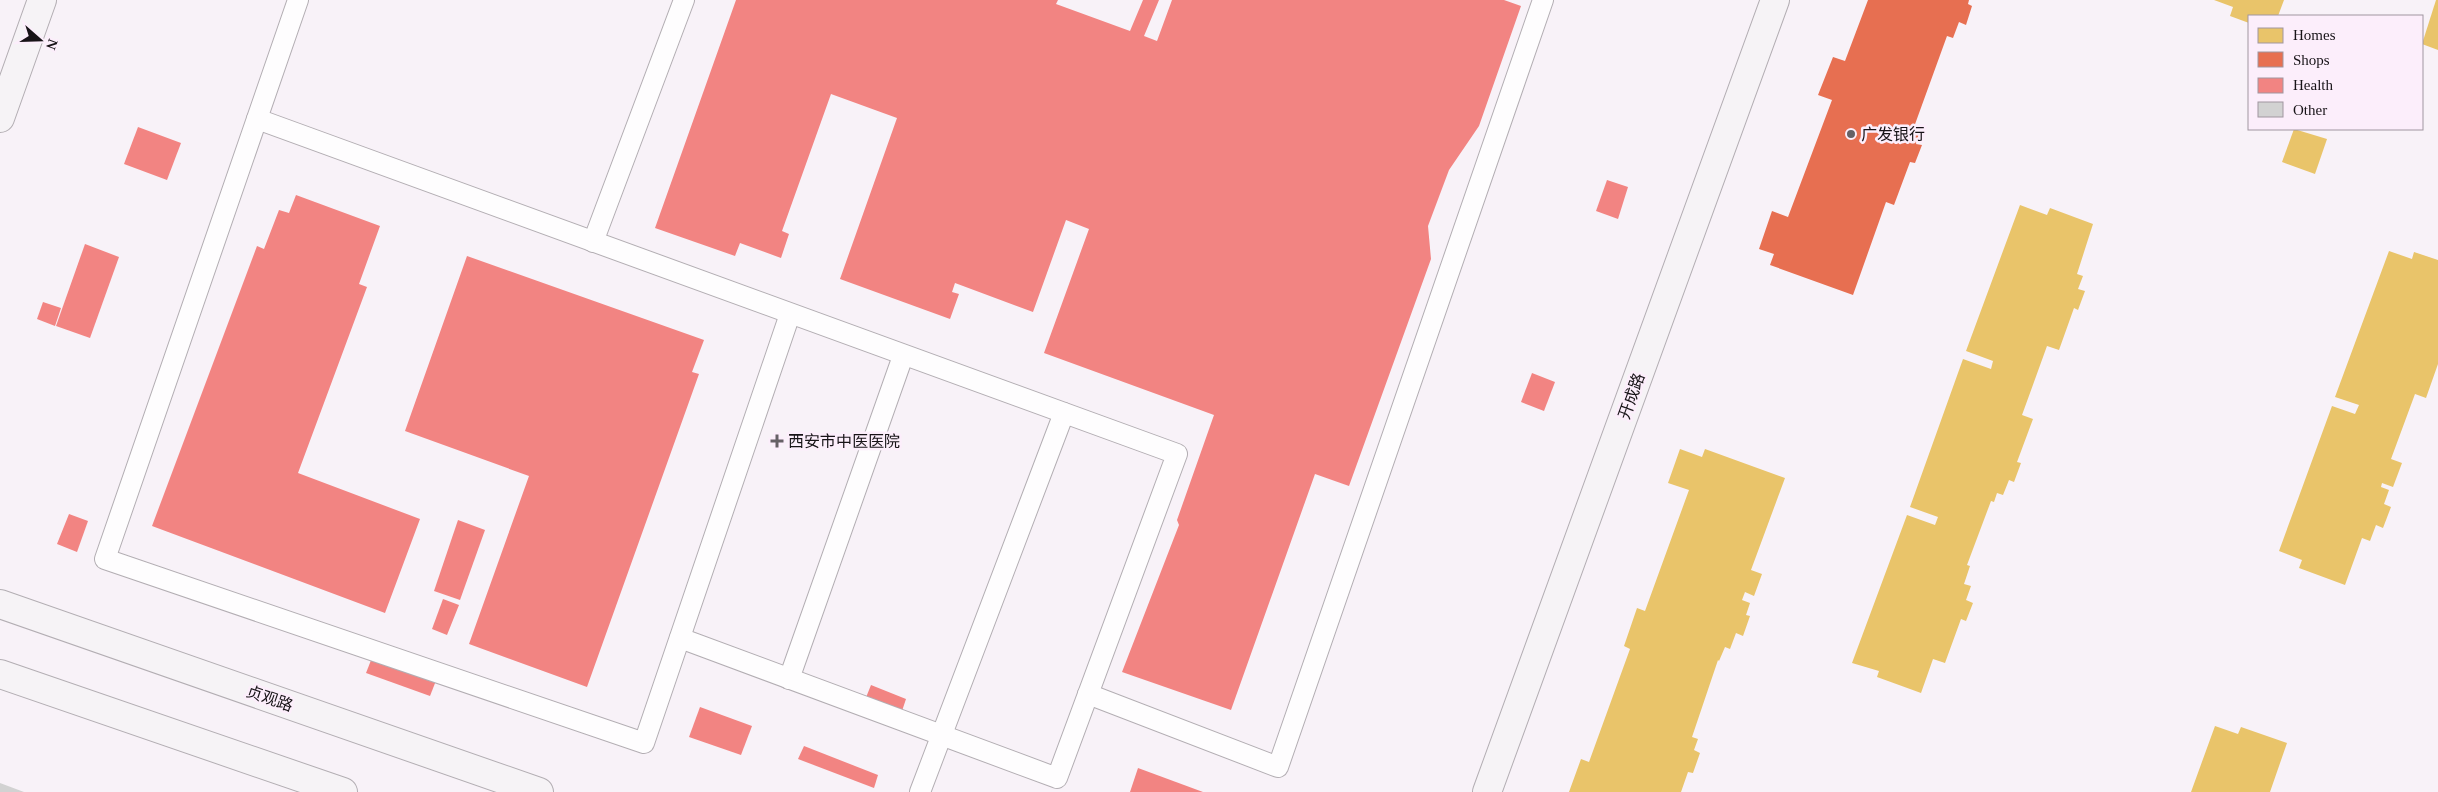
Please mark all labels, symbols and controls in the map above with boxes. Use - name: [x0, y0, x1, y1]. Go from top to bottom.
- north arrow: [15, 15, 65, 65]
- legend: [2248, 15, 2423, 130]
- text: Homes: [2293, 27, 2336, 43]
- text: N: [43, 37, 61, 52]
- text: Shops: [2293, 52, 2330, 68]
- text: Health: [2293, 77, 2333, 93]
- text: Other: [2293, 102, 2327, 118]
- place label: 广发银行: [1861, 126, 1925, 143]
- marker: 广发银行: [1845, 128, 1857, 140]
- street label: 开成路: [1615, 371, 1648, 422]
- place label: 西安市中医医院: [788, 433, 900, 450]
- marker: 西安市中医医院: [770, 434, 784, 448]
- street label: 贞观路: [244, 683, 295, 714]

